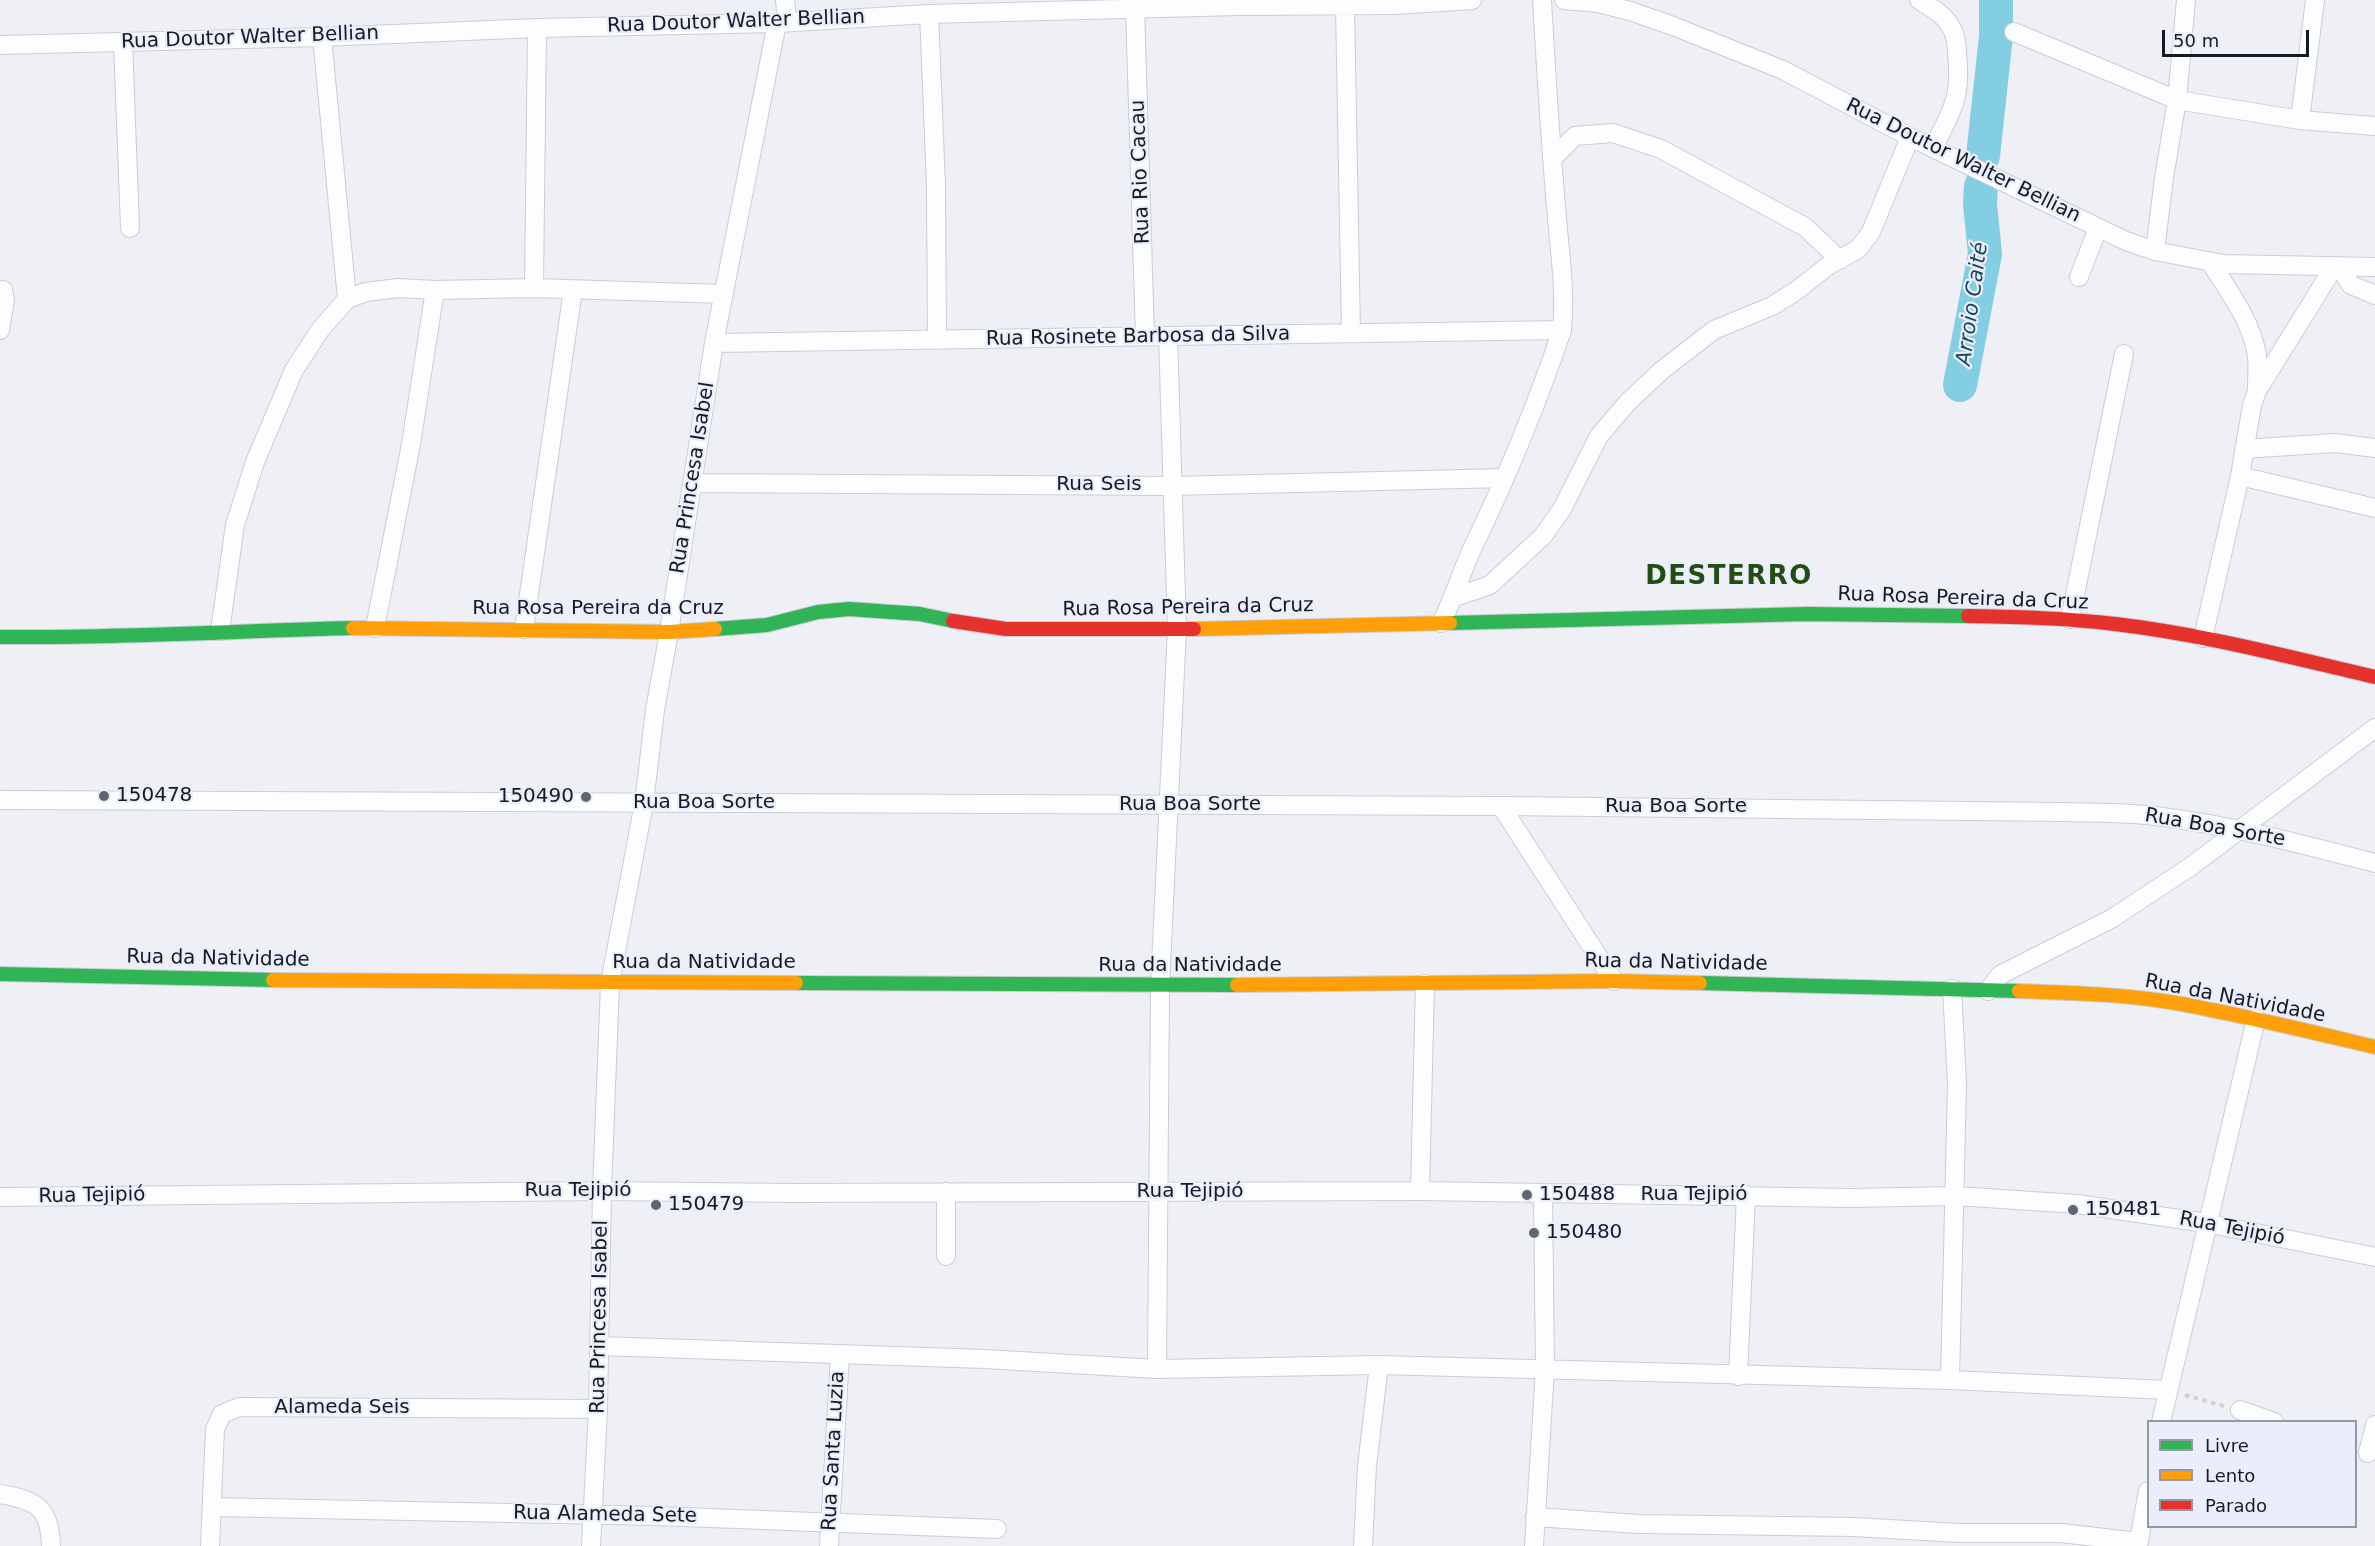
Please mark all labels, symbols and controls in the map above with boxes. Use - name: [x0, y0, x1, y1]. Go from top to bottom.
- street label: Rua Doutor Walter Bellian: [607, 6, 865, 38]
- scale bar: [2165, 18, 2312, 56]
- street label: Rua Doutor Walter Bellian: [121, 22, 379, 54]
- text: 50 m: [2173, 30, 2219, 51]
- street label: Rua Doutor Walter Bellian: [1842, 94, 2084, 228]
- street label: Rua Rio Cacau: [1126, 99, 1156, 245]
- water label: Arroio Caité: [1952, 241, 1994, 367]
- street label: Rua Rosinete Barbosa da Silva: [986, 322, 1290, 352]
- street label: Rua Princesa Isabel: [666, 380, 720, 576]
- street label: Rua Seis: [1056, 473, 1142, 497]
- district label: DESTERRO: [1645, 561, 1813, 593]
- street label: Rua Rosa Pereira da Cruz: [1837, 583, 2089, 615]
- street label: Rua Rosa Pereira da Cruz: [1062, 594, 1314, 622]
- street label: Rua Rosa Pereira da Cruz: [472, 597, 724, 621]
- place label: 150478: [116, 784, 192, 808]
- place label: 150490: [498, 785, 574, 809]
- marker: 150478: [97, 789, 111, 803]
- marker: 150490: [579, 790, 593, 804]
- street label: Rua Boa Sorte: [633, 791, 775, 815]
- street label: Rua Boa Sorte: [1119, 793, 1261, 817]
- street label: Rua Boa Sorte: [1605, 795, 1747, 819]
- street label: Rua Boa Sorte: [2143, 804, 2287, 852]
- street label: Rua da Natividade: [126, 945, 310, 973]
- street label: Rua da Natividade: [1584, 949, 1768, 977]
- street label: Rua da Natividade: [612, 951, 796, 975]
- street label: Rua da Natividade: [1098, 954, 1282, 978]
- street label: Rua da Natividade: [2143, 970, 2327, 1028]
- street label: Rua Tejipió: [524, 1179, 632, 1203]
- street label: Rua Tejipió: [1136, 1180, 1244, 1204]
- street label: Rua Tejipió: [38, 1183, 146, 1209]
- place label: 150488: [1539, 1183, 1615, 1207]
- street label: Rua Tejipió: [1640, 1183, 1748, 1207]
- marker: 150488: [1520, 1188, 1534, 1202]
- place label: 150479: [668, 1193, 744, 1217]
- marker: 150479: [649, 1198, 663, 1212]
- place label: 150481: [2085, 1198, 2161, 1222]
- marker: 150481: [2066, 1203, 2080, 1217]
- street label: Rua Tejipió: [2177, 1207, 2287, 1251]
- street label: Rua Princesa Isabel: [586, 1220, 614, 1414]
- place label: 150480: [1546, 1221, 1622, 1245]
- marker: 150480: [1527, 1226, 1541, 1240]
- street label: Rua Santa Luzia: [818, 1370, 850, 1532]
- street label: Alameda Seis: [274, 1396, 410, 1420]
- legend: [2147, 1420, 2357, 1528]
- text: Livre: [2205, 1435, 2249, 1456]
- text: Lento: [2205, 1465, 2255, 1486]
- text: Parado: [2205, 1495, 2267, 1516]
- street label: Rua Alameda Sete: [513, 1501, 697, 1529]

